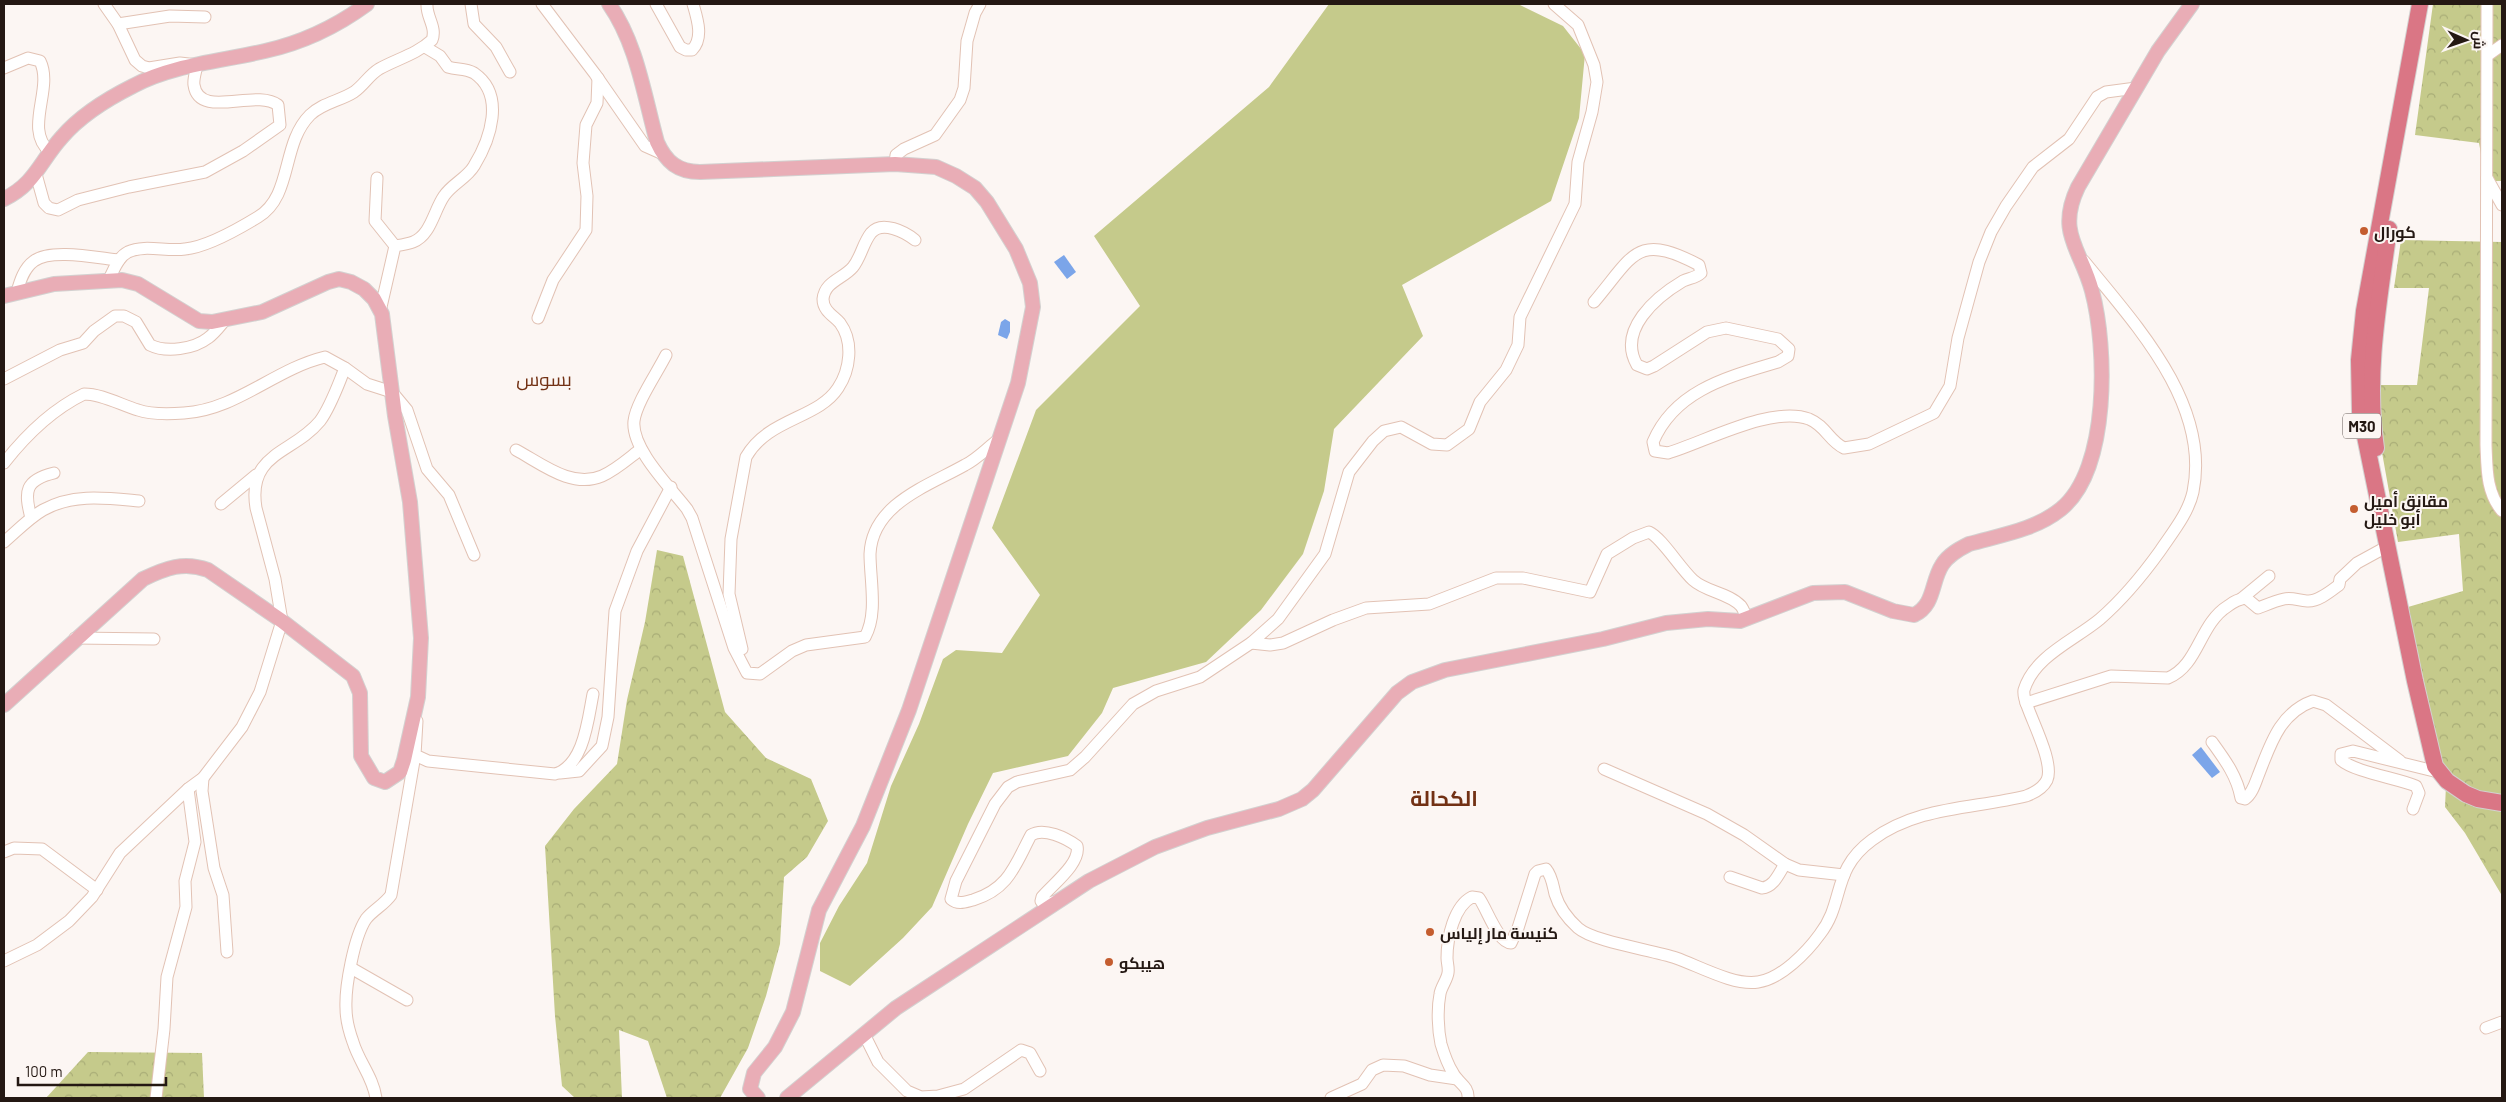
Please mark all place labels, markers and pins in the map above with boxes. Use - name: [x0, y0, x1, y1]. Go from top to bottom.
- place label: كورال: [2374, 222, 2416, 242]
- marker: كورال: [2358, 225, 2370, 237]
- place label: مقانق أميل أبو خليل: [2364, 491, 2448, 529]
- marker: مقانق أميل أبو خليل: [2348, 503, 2360, 515]
- place label: كنيسة مار إلياس: [1440, 923, 1558, 945]
- marker: كنيسة مار إلياس: [1424, 926, 1436, 938]
- place label: هيبكو: [1119, 953, 1165, 973]
- marker: هيبكو: [1103, 956, 1115, 968]

